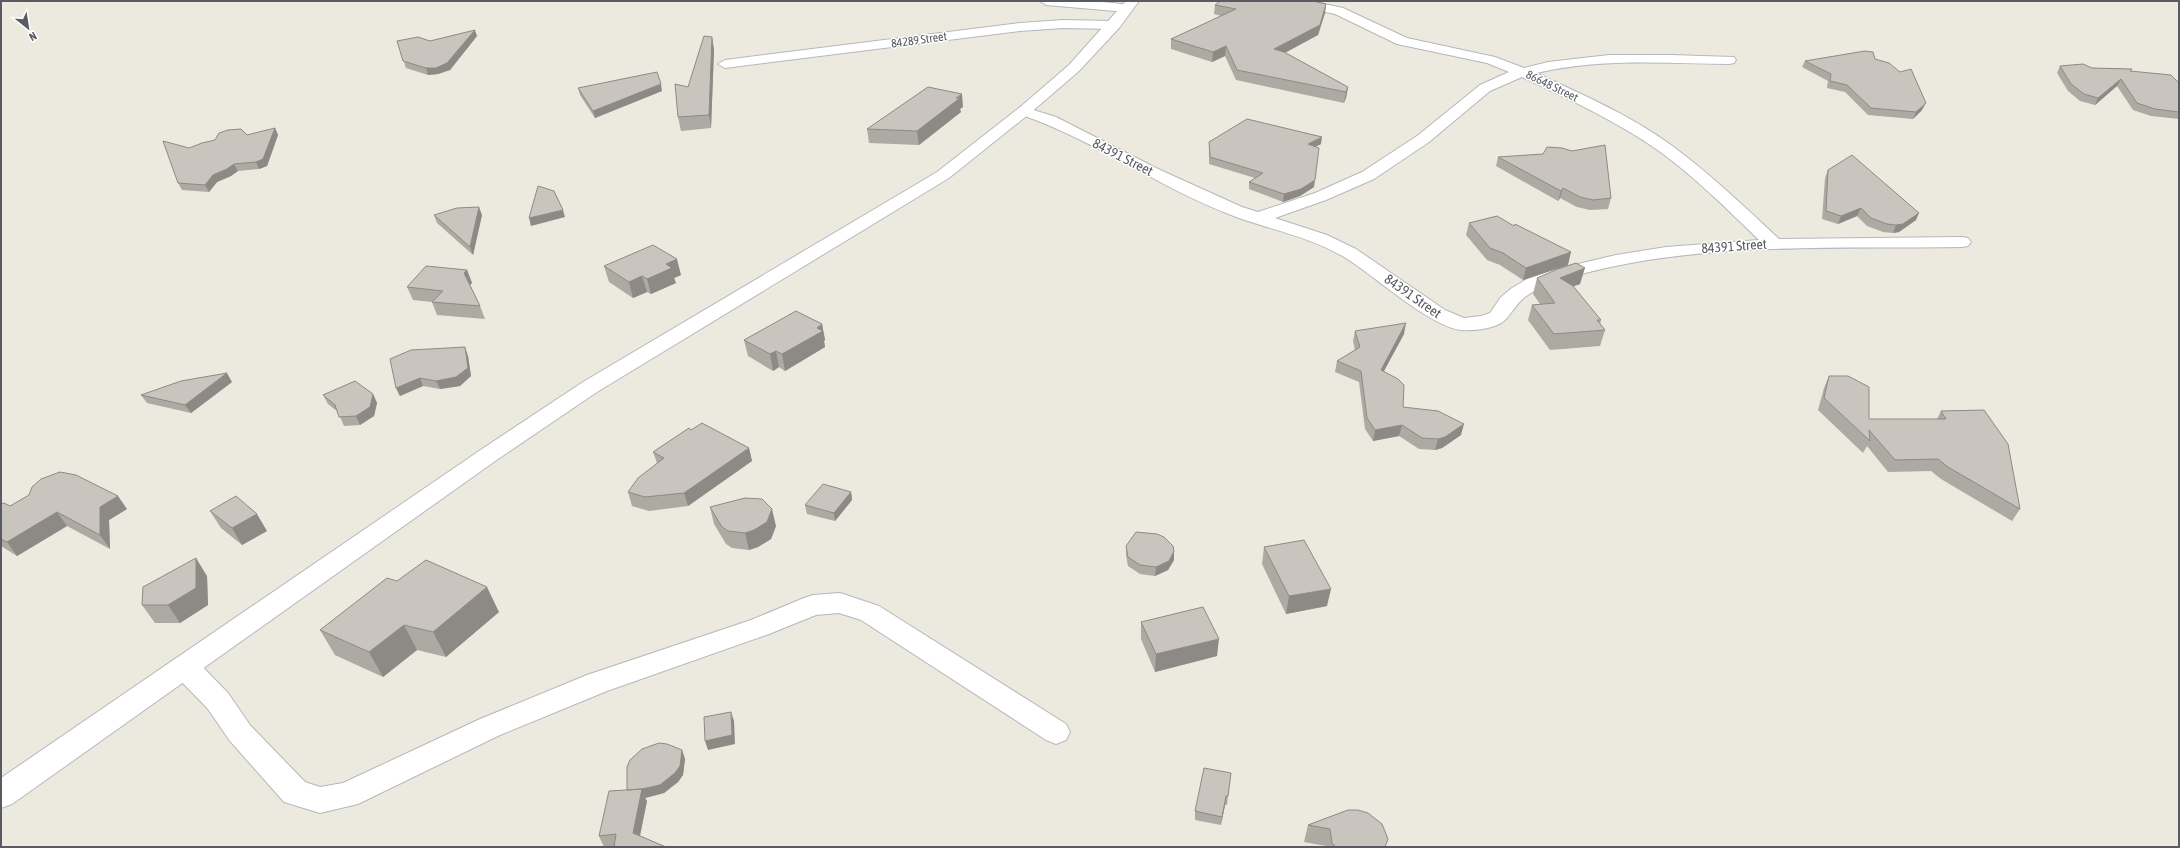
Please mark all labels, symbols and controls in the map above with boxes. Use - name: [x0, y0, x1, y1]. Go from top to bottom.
- north arrow: [8, 8, 48, 48]
- street label: 84289 Street: [890, 29, 948, 51]
- text: N: [27, 30, 39, 43]
- street label: 86648 Street: [1524, 67, 1581, 105]
- street label: 84391 Street: [1090, 135, 1156, 179]
- street label: 84391 Street: [1701, 236, 1767, 256]
- street label: 84391 Street: [1382, 271, 1444, 321]

